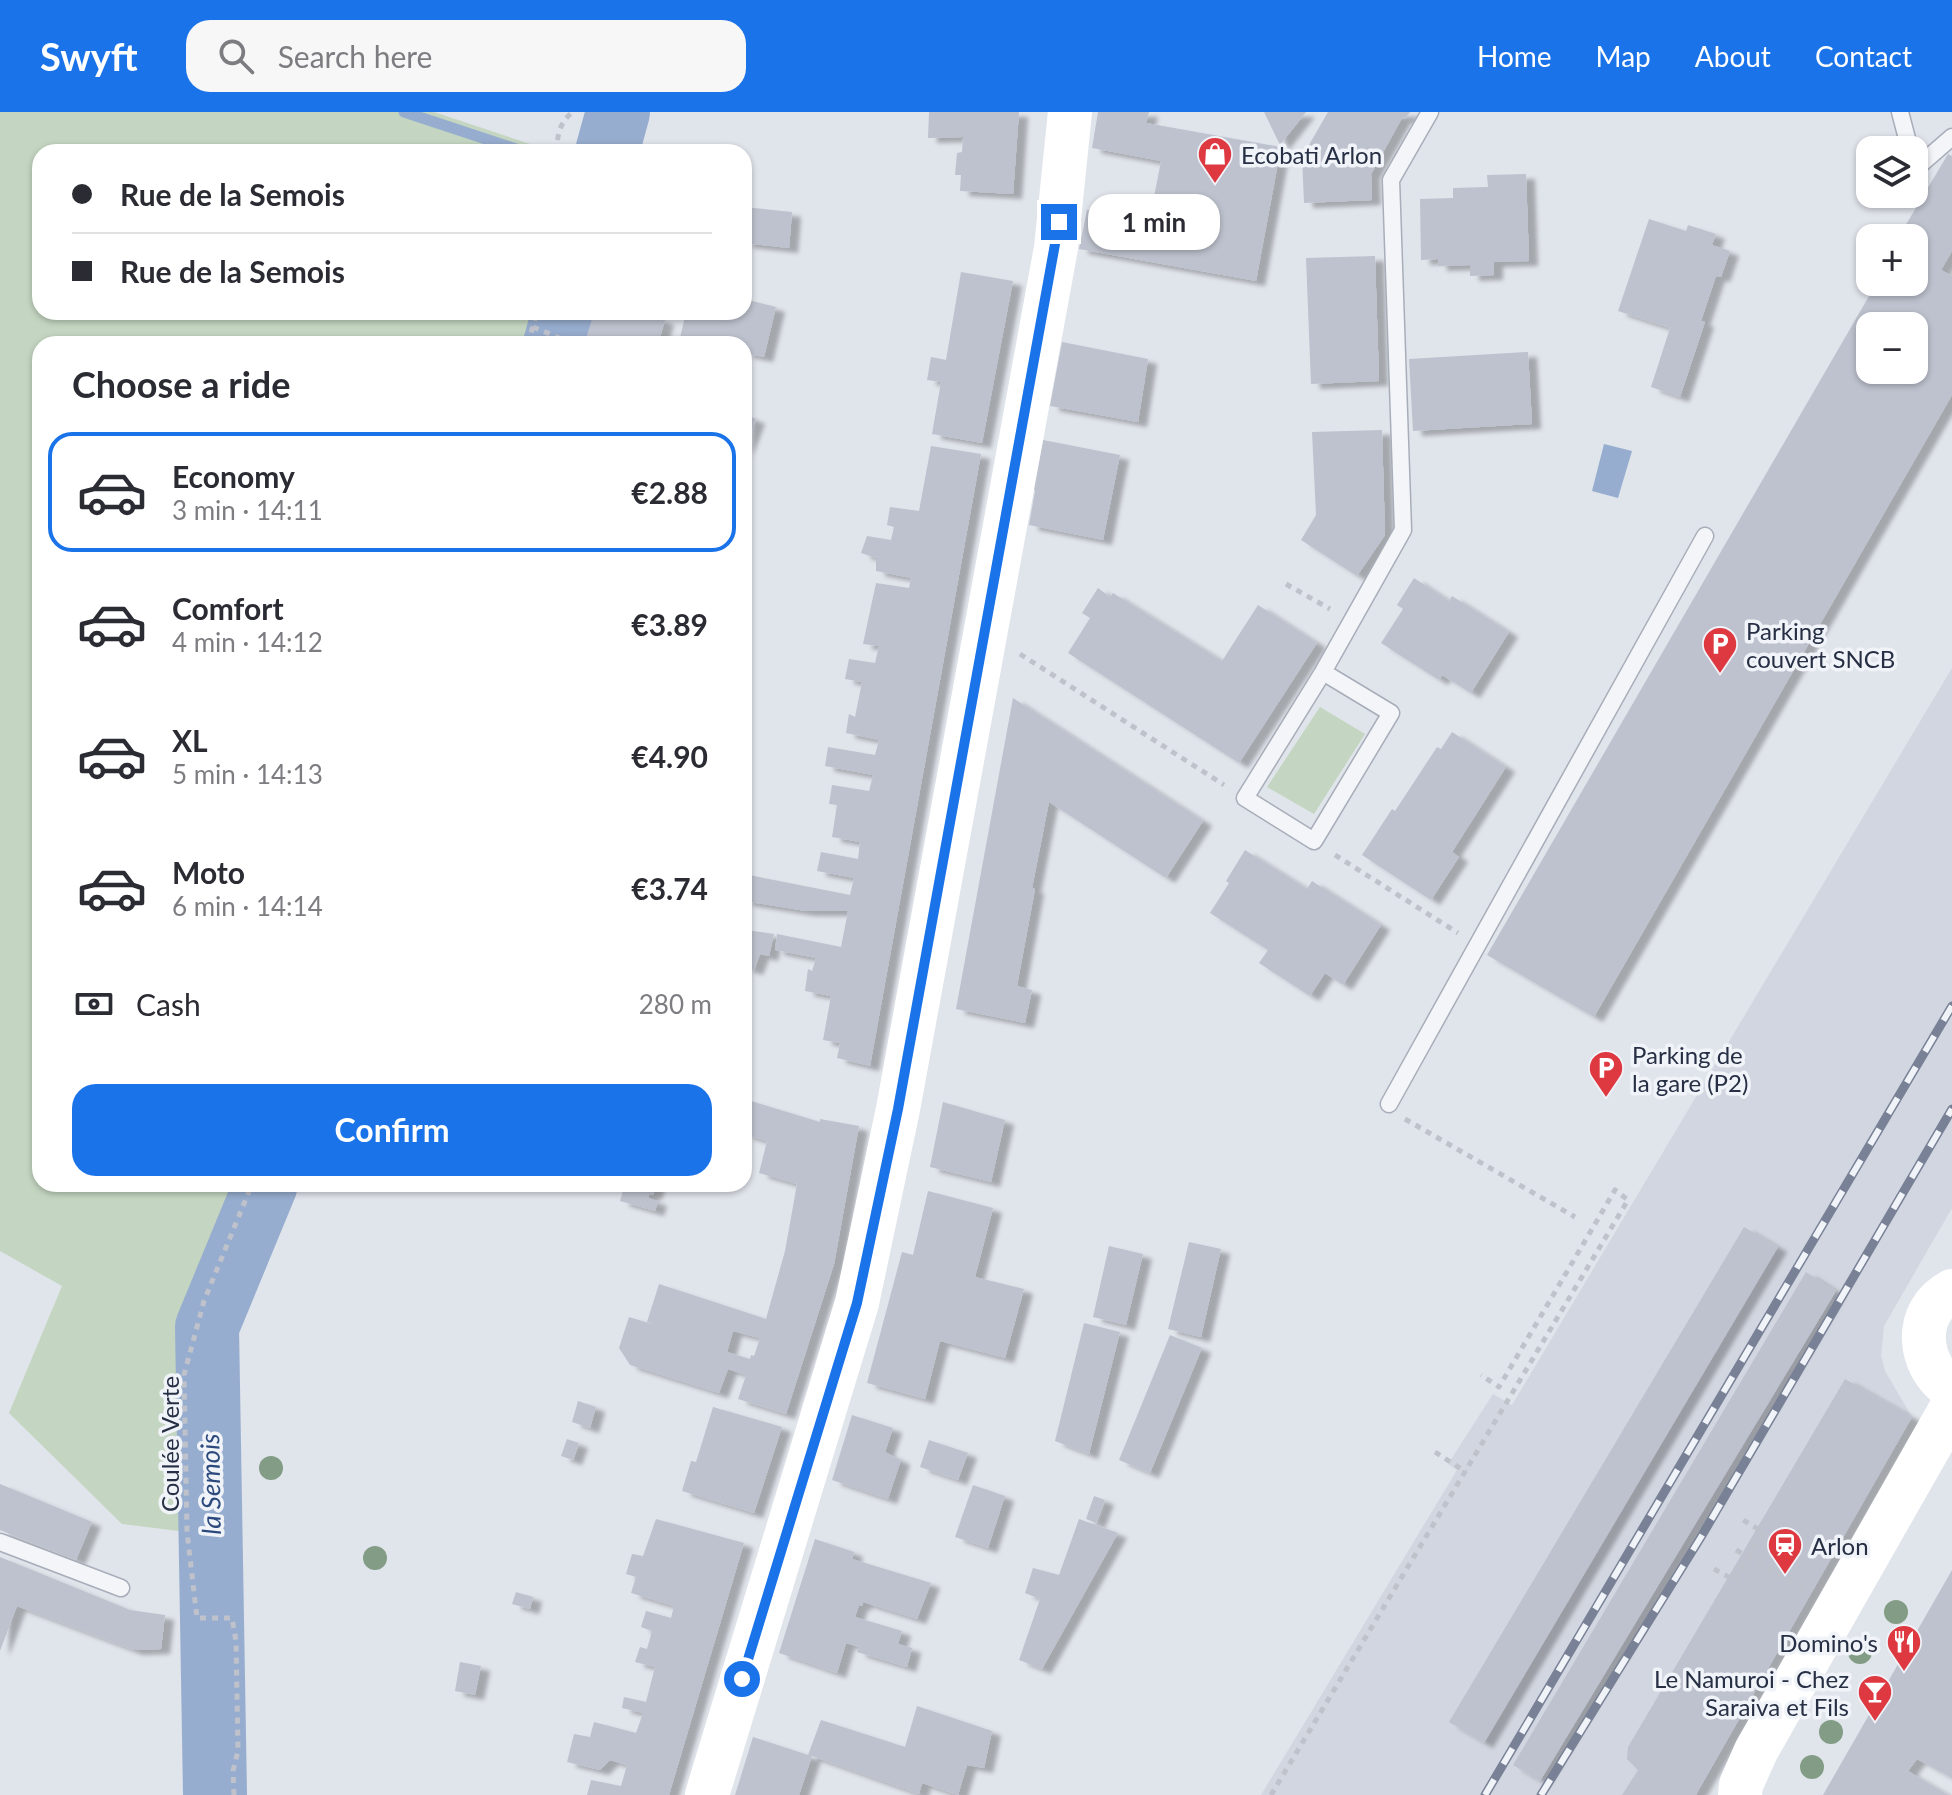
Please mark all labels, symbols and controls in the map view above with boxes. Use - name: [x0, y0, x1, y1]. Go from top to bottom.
- search box: [186, 20, 746, 92]
- text: Swyft: [40, 33, 138, 79]
- icon: search: [214, 34, 258, 78]
- text: Search here: [278, 38, 432, 74]
- text: Home: [1477, 39, 1552, 73]
- text: Map: [1596, 39, 1651, 73]
- text: About: [1695, 39, 1771, 73]
- text: Contact: [1815, 39, 1912, 73]
- shop icon: Ecobati Arlon: [1196, 135, 1234, 185]
- map controls: [1856, 136, 1928, 384]
- button: layers: [1856, 136, 1928, 208]
- place label: Ecobati Arlon: [1241, 140, 1382, 169]
- text: Rue de la Semois: [120, 176, 345, 212]
- callout: 1 min: [1087, 194, 1219, 250]
- route end: [1041, 204, 1077, 240]
- text: 1 min: [1122, 206, 1186, 238]
- button: +: [1856, 224, 1928, 296]
- text: Rue de la Semois: [120, 253, 345, 289]
- button: −: [1856, 312, 1928, 384]
- text: Choose a ride: [72, 362, 291, 406]
- icon: car: [76, 456, 148, 528]
- text: Economy: [172, 458, 295, 494]
- text: €2.88: [631, 474, 708, 510]
- text: 3 min · 14:11: [172, 494, 323, 526]
- icon: car: [76, 588, 148, 660]
- text: Comfort: [172, 590, 284, 626]
- text: €3.89: [631, 606, 708, 642]
- place label: Parking couvert SNCB: [1746, 616, 1895, 673]
- parking icon: Parking couvert SNCB: [1701, 625, 1739, 675]
- text: 4 min · 14:12: [172, 626, 323, 658]
- icon: car: [76, 720, 148, 792]
- text: XL: [172, 722, 208, 758]
- text: €4.90: [631, 738, 708, 774]
- text: 5 min · 14:13: [172, 758, 323, 790]
- icon: car: [76, 852, 148, 924]
- text: Moto: [172, 854, 245, 890]
- text: €3.74: [631, 870, 708, 906]
- text: 6 min · 14:14: [172, 890, 323, 922]
- icon: cash: [72, 982, 116, 1026]
- text: Cash: [136, 986, 201, 1022]
- text: 280 m: [639, 988, 712, 1020]
- place label: Parking de la gare (P2): [1632, 1040, 1748, 1097]
- parking icon: Parking de la gare (P2): [1587, 1049, 1625, 1099]
- button: Confirm: [72, 1084, 712, 1176]
- street label: Coulée Verte: [155, 1376, 184, 1512]
- water label: la Semois: [193, 1433, 227, 1535]
- station icon: Arlon: [1766, 1526, 1804, 1576]
- place label: Arlon: [1811, 1531, 1869, 1560]
- restaurant icon: Domino's: [1885, 1623, 1923, 1673]
- place label: Domino's: [1779, 1628, 1878, 1657]
- route start: [724, 1661, 760, 1697]
- place label: Le Namuroi - Chez Saraiva et Fils: [1654, 1664, 1849, 1721]
- bar icon: Le Namuroi - Chez Saraiva et Fils: [1856, 1673, 1894, 1723]

